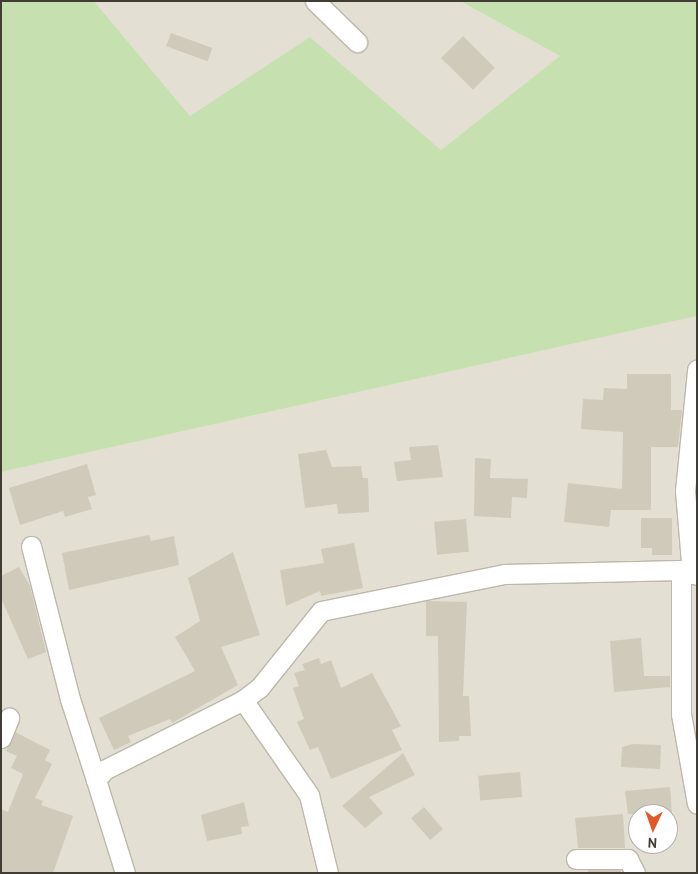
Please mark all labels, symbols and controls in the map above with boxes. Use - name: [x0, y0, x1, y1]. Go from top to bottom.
- north arrow: [628, 804, 678, 854]
- text: N: [647, 834, 657, 852]

